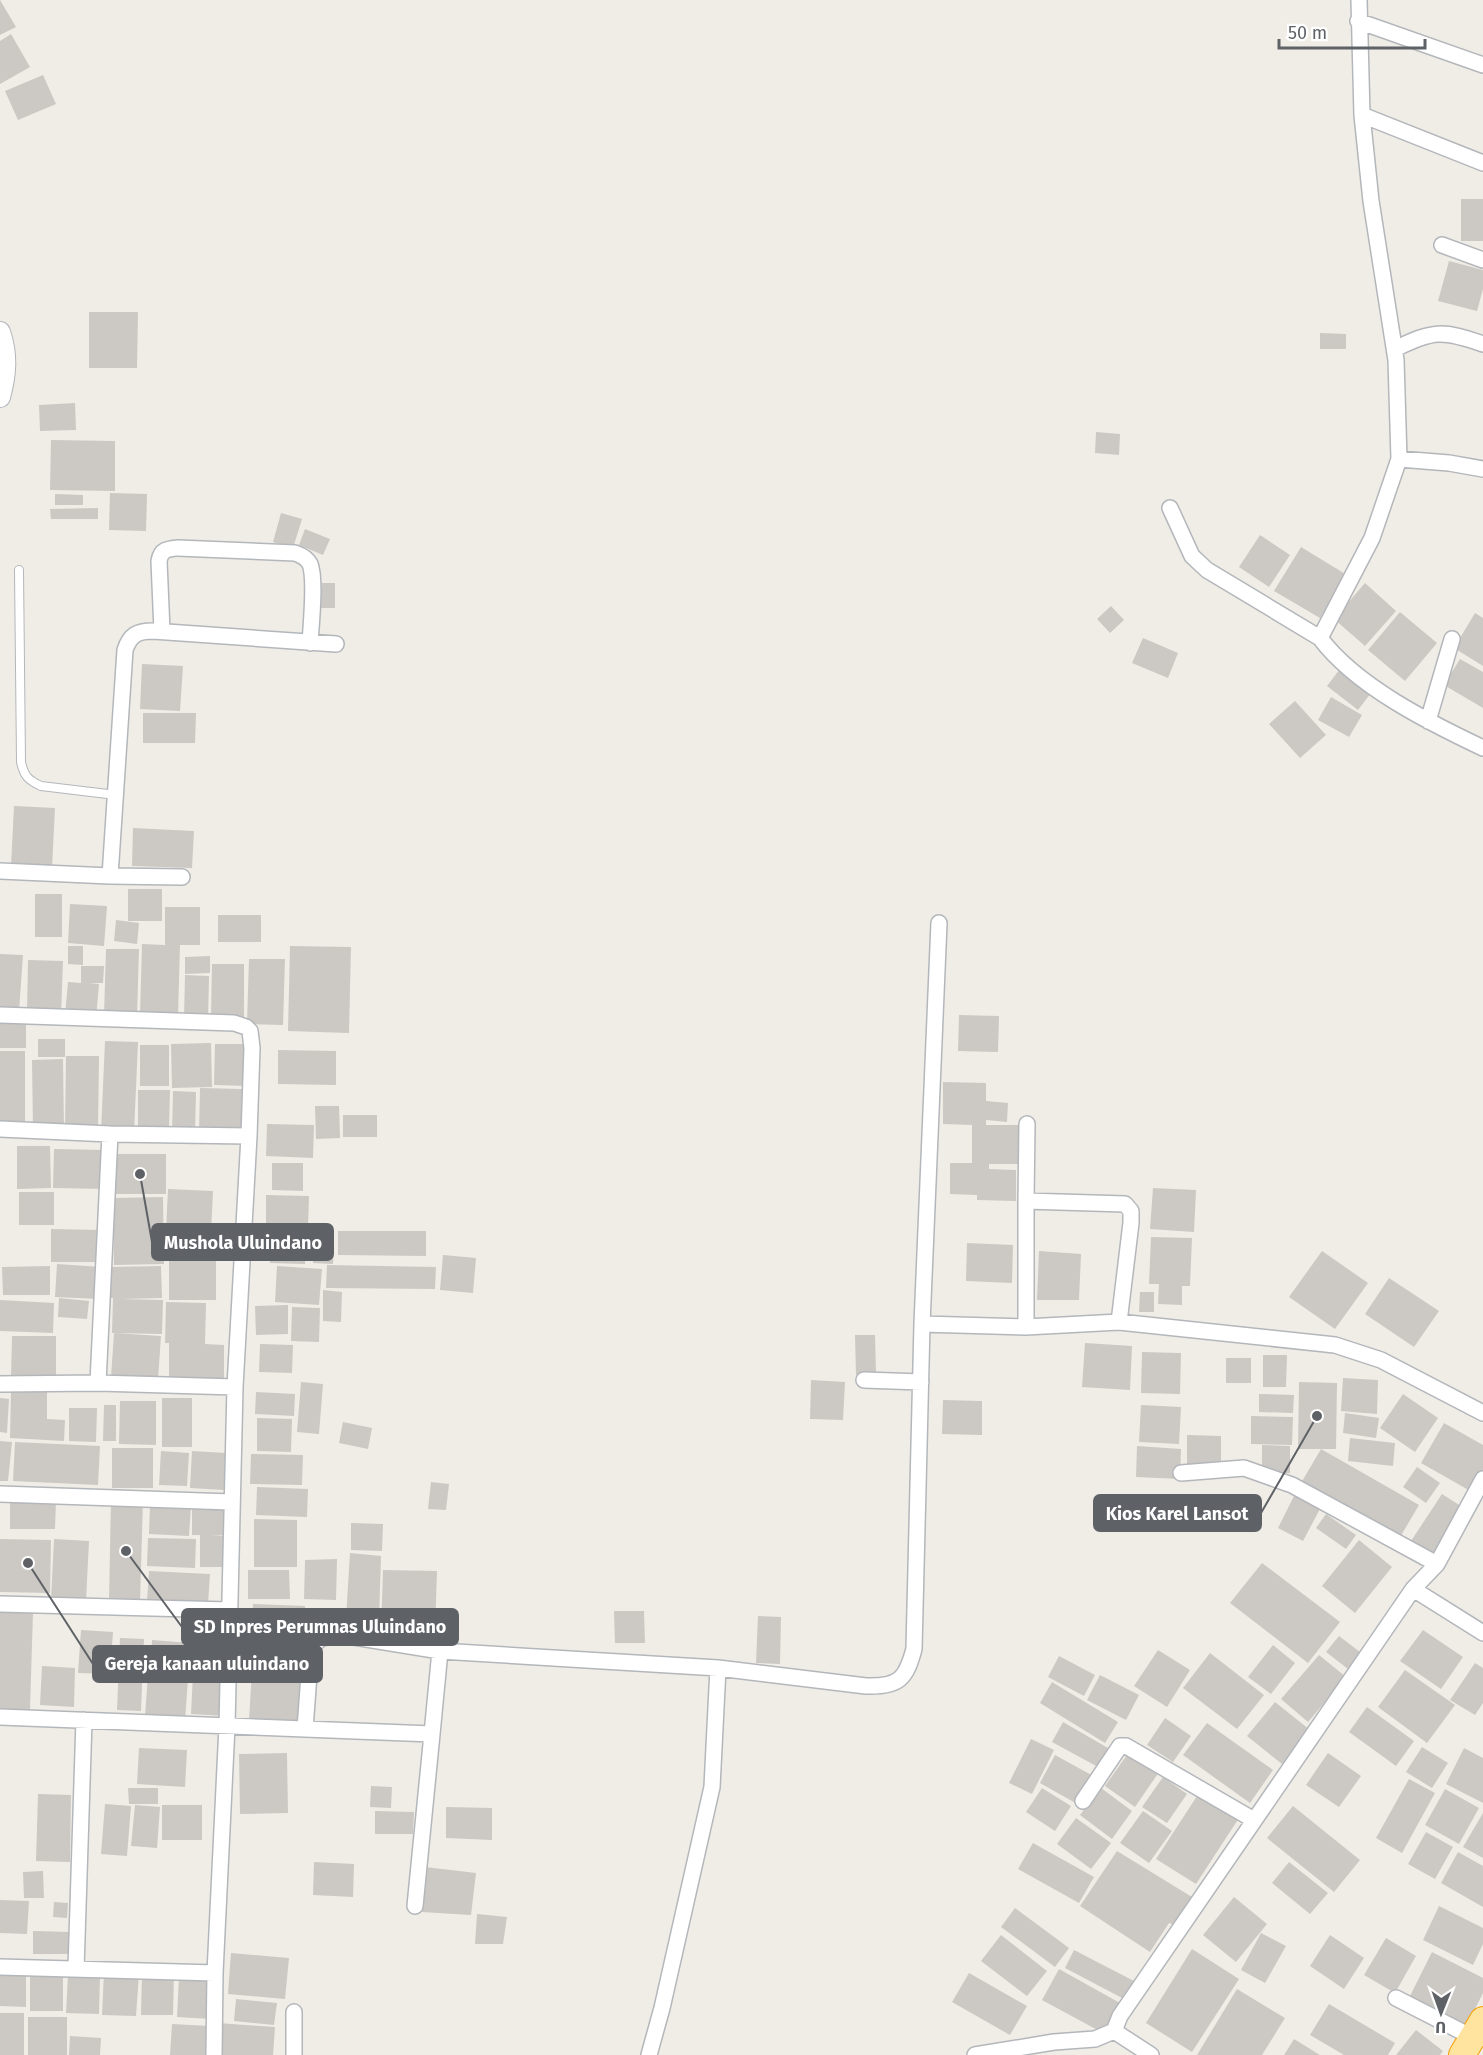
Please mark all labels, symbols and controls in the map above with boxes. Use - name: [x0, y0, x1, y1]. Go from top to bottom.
- scale bar: [1279, 12, 1424, 50]
- text: 50 m: [1288, 22, 1327, 44]
- callout: Mushola Uluindano: [152, 1224, 333, 1260]
- text: Mushola Uluindano: [164, 1232, 322, 1254]
- callout: Kios Karel Lansot: [1094, 1495, 1261, 1531]
- text: Kios Karel Lansot: [1106, 1503, 1249, 1525]
- callout: SD Inpres Perumnas Uluindano: [182, 1609, 458, 1645]
- text: SD Inpres Perumnas Uluindano: [194, 1616, 446, 1638]
- callout: Gereja kanaan uluindano: [93, 1646, 322, 1682]
- text: Gereja kanaan uluindano: [105, 1653, 309, 1675]
- north arrow: [1411, 1983, 1471, 2043]
- text: U: [1435, 2018, 1446, 2037]

